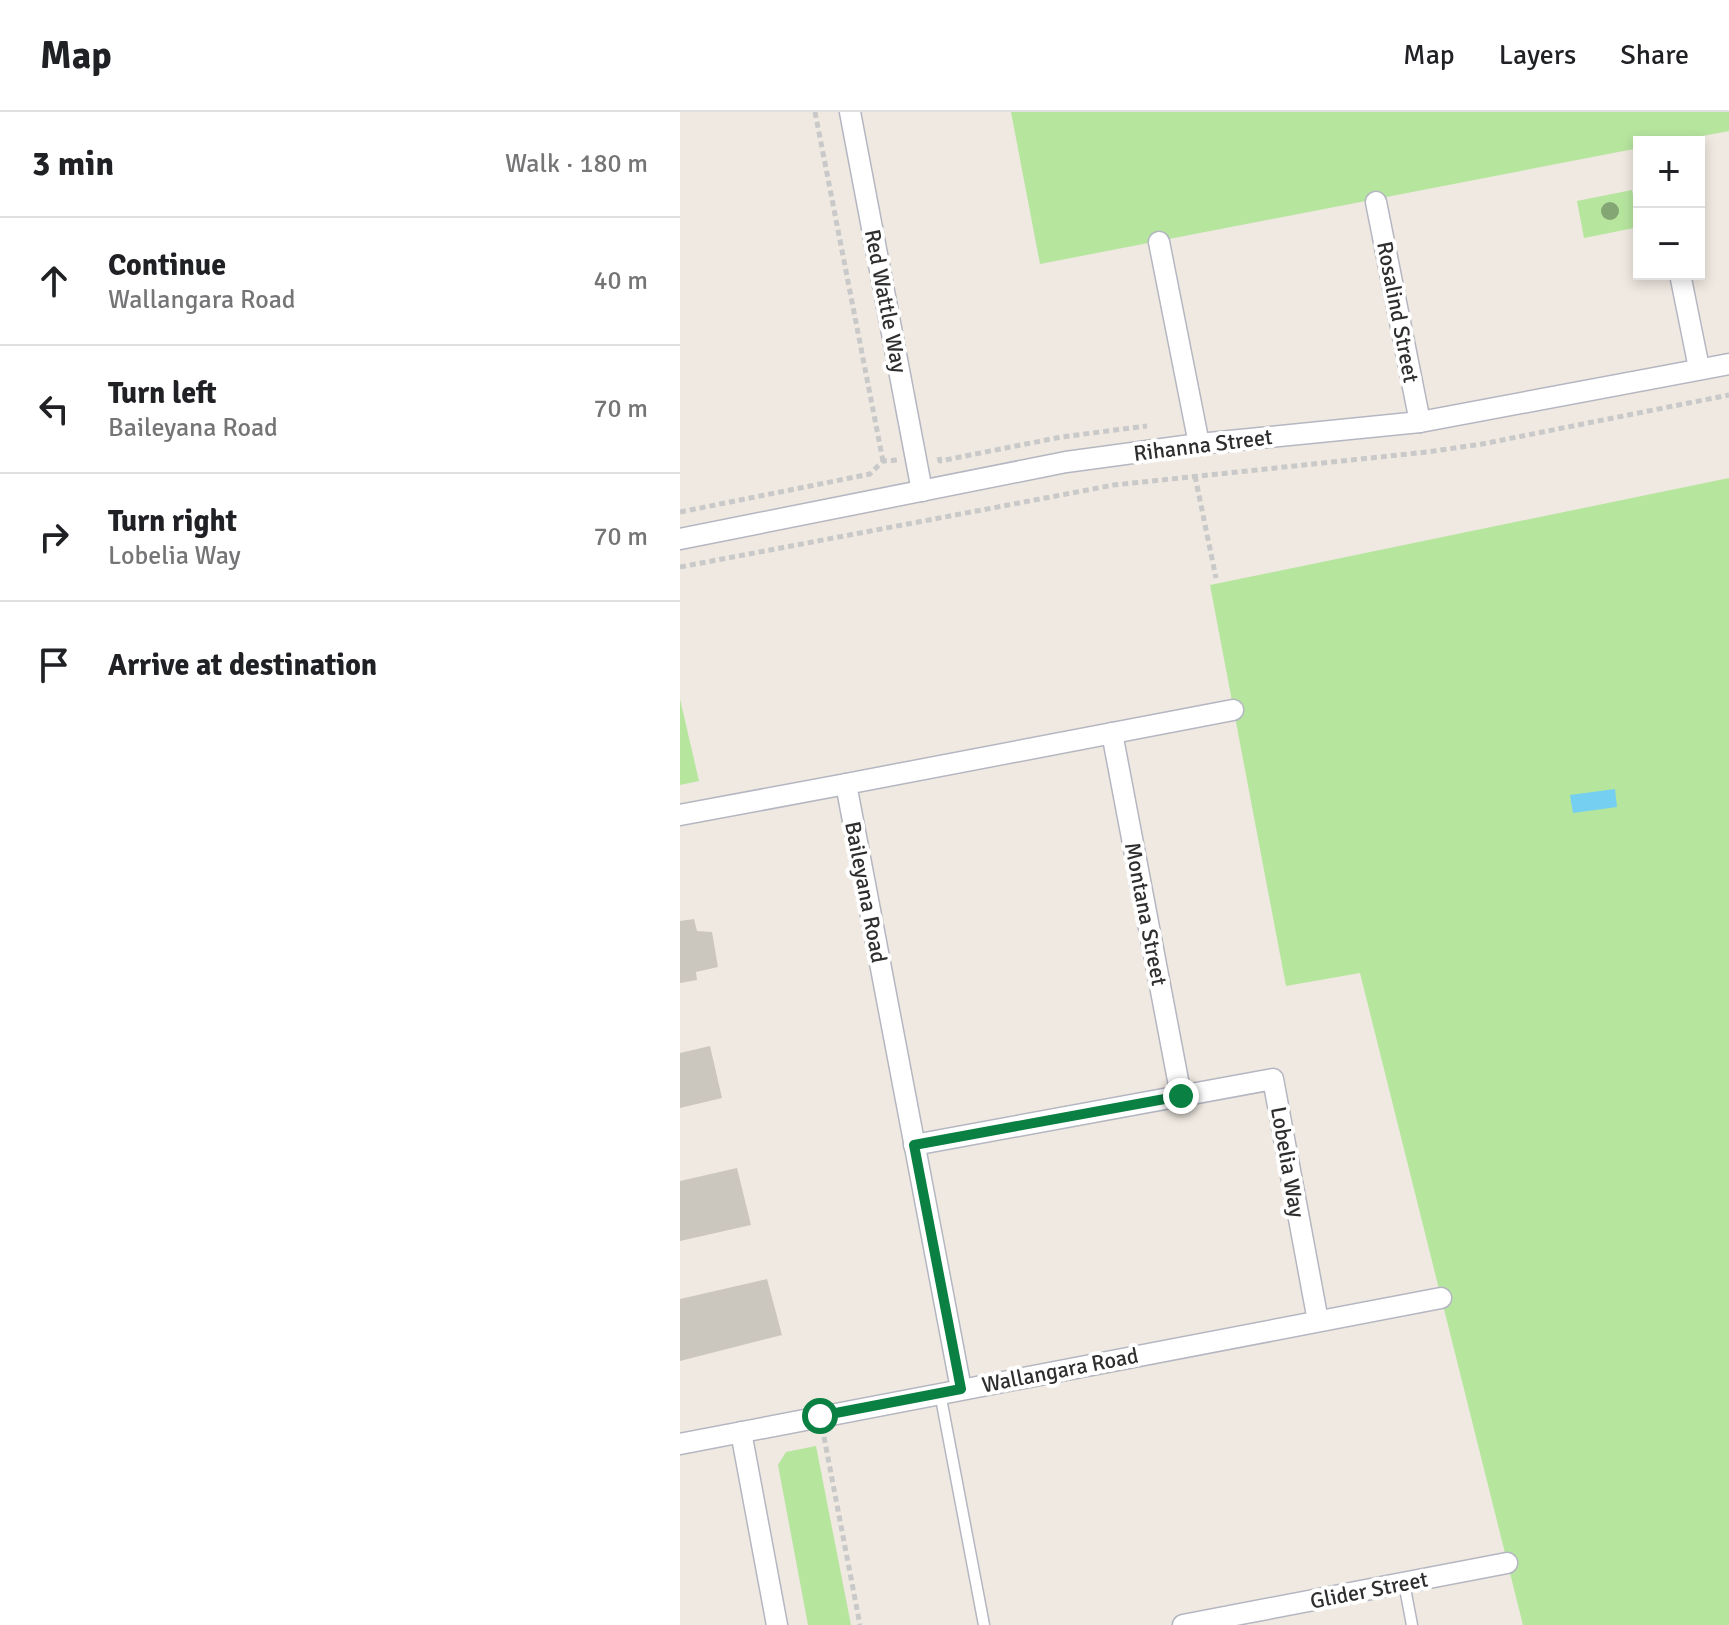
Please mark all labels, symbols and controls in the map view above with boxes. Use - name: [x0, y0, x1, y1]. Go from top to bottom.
- text: Map: [40, 32, 112, 79]
- text: Map: [1403, 38, 1455, 72]
- text: Layers: [1499, 38, 1576, 72]
- text: Share: [1620, 38, 1689, 72]
- map controls: [1633, 136, 1705, 280]
- button: +: [1633, 136, 1705, 208]
- text: 3 min: [32, 143, 114, 185]
- text: Walk · 180 m: [505, 148, 648, 180]
- button: −: [1633, 208, 1705, 280]
- street label: Red Wattle Way: [859, 227, 913, 376]
- street label: Rosalind Street: [1371, 239, 1425, 385]
- text: Continue: [108, 247, 226, 284]
- icon: ahead: [32, 259, 76, 303]
- text: 40 m: [593, 265, 648, 297]
- text: Wallangara Road: [108, 284, 296, 316]
- text: Turn left: [108, 375, 217, 412]
- icon: left: [32, 387, 76, 431]
- text: 70 m: [593, 393, 648, 425]
- text: Baileyana Road: [108, 412, 278, 444]
- street label: Rihanna Street: [1132, 423, 1274, 467]
- text: Turn right: [108, 503, 237, 540]
- icon: right: [32, 515, 76, 559]
- text: 70 m: [593, 521, 648, 553]
- text: Lobelia Way: [108, 540, 241, 572]
- icon: arrive: [32, 643, 76, 687]
- text: Arrive at destination: [108, 647, 377, 684]
- street label: Baileyana Road: [839, 819, 893, 965]
- street label: Montana Street: [1119, 840, 1173, 988]
- route end: [1163, 1078, 1199, 1114]
- street label: Lobelia Way: [1265, 1104, 1311, 1220]
- street label: Wallangara Road: [980, 1342, 1140, 1398]
- route start: [802, 1398, 838, 1434]
- street label: Glider Street: [1308, 1565, 1430, 1615]

